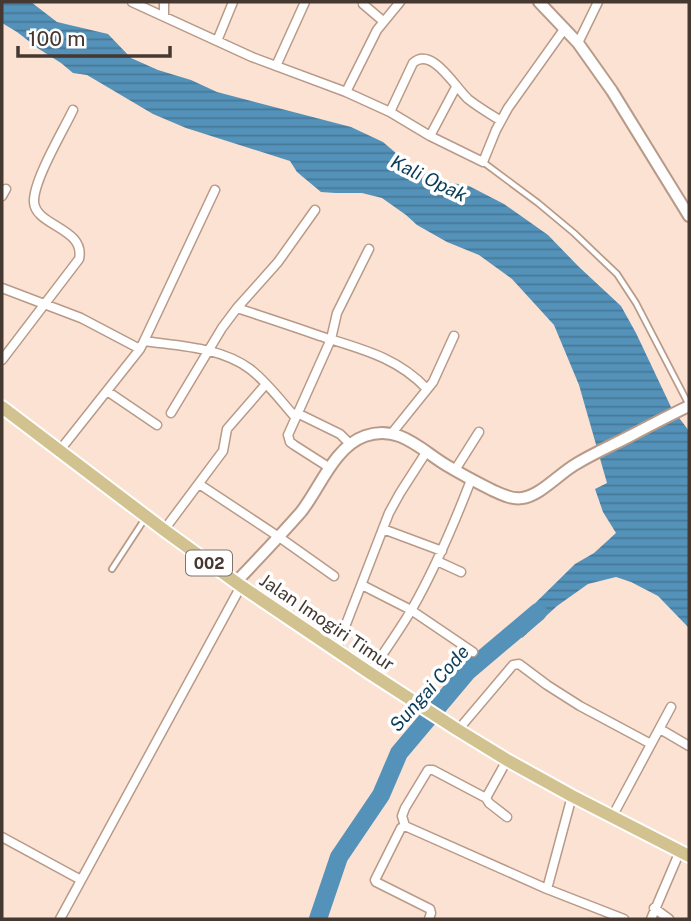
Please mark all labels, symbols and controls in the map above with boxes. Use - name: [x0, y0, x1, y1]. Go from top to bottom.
- scale bar: [18, 14, 170, 58]
- text: 100 m: [28, 26, 85, 51]
- water label: Kali Opak: [387, 150, 471, 206]
- road number: 002: [186, 550, 232, 576]
- street label: Jalan Imogiri Timur: [256, 569, 398, 675]
- water label: Sungai Code: [385, 640, 473, 736]

